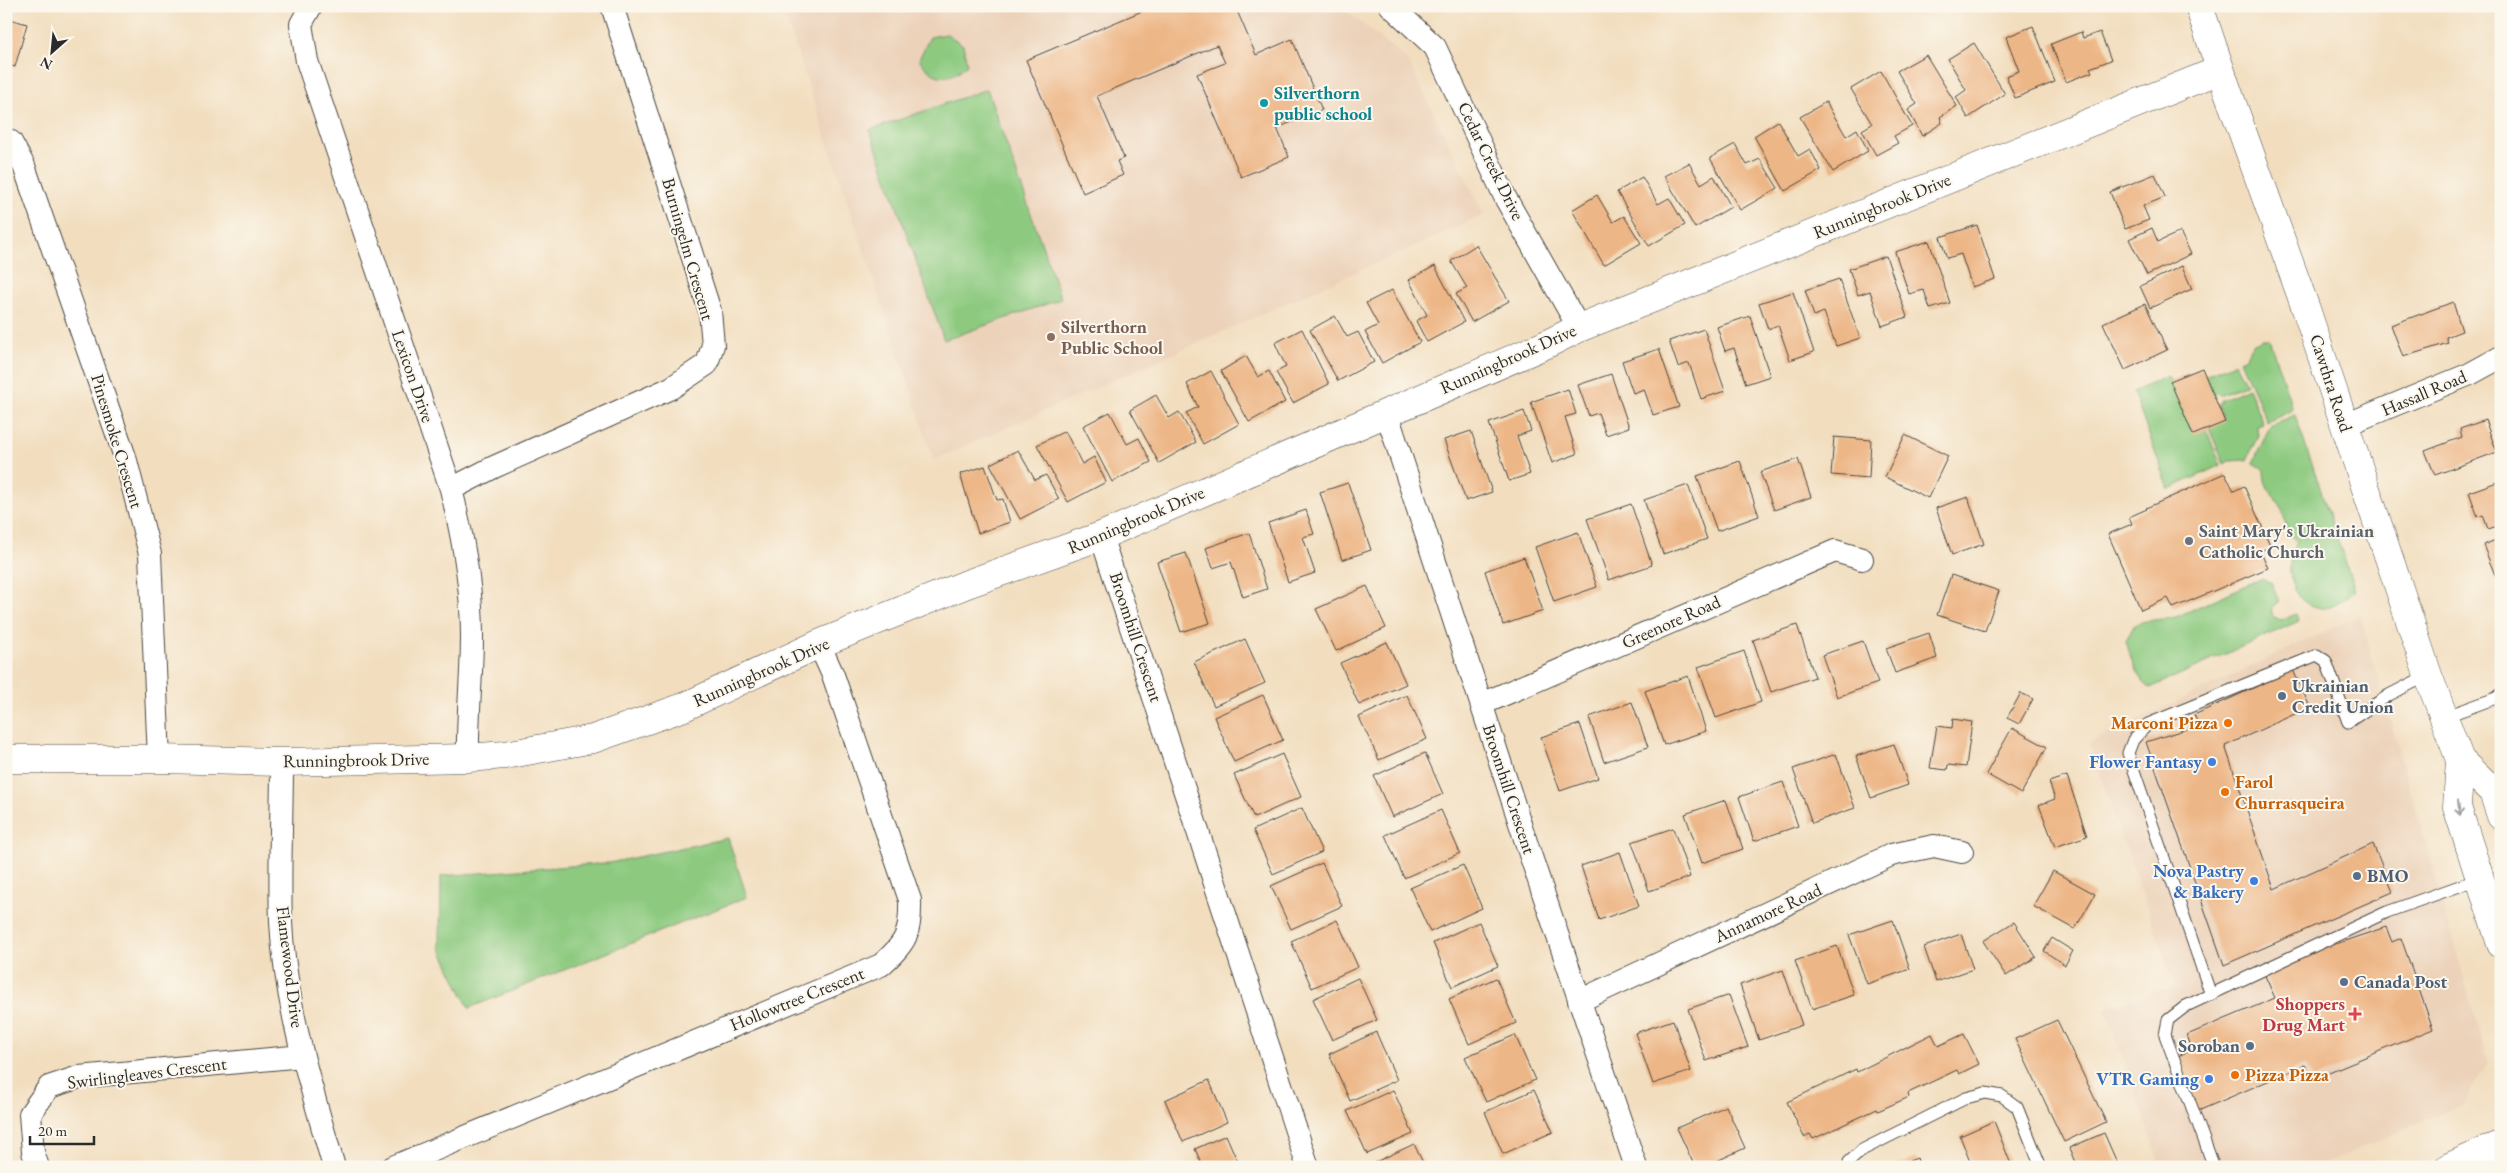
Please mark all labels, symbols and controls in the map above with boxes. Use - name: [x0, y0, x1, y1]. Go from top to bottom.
- north arrow: [28, 28, 78, 78]
- text: N: [36, 53, 55, 74]
- place label: Silverthorn public school: [1274, 81, 1372, 125]
- marker: Silverthorn public school: [1258, 97, 1270, 109]
- street label: Cedar Creek Drive: [1453, 98, 1530, 224]
- street label: Runningbrook Drive: [1810, 167, 1954, 244]
- street label: Burningelm Crescent: [657, 175, 720, 323]
- place label: Silverthorn Public School: [1061, 315, 1163, 359]
- street label: Runningbrook Drive: [1436, 318, 1579, 399]
- street label: Lexicon Drive: [387, 326, 440, 425]
- marker: Silverthorn Public School: [1045, 331, 1057, 343]
- street label: Cawthra Road: [2305, 331, 2358, 435]
- street label: Hassall Road: [2378, 364, 2471, 421]
- street label: Pinesmoke Crescent: [86, 371, 149, 511]
- street label: Runningbrook Drive: [1064, 480, 1208, 559]
- place label: Saint Mary's Ukrainian Catholic Church: [2199, 519, 2374, 563]
- marker: Saint Mary's Ukrainian Catholic Church: [2183, 535, 2195, 547]
- street label: Broomhill Crescent: [1105, 569, 1168, 705]
- street label: Greenore Road: [1618, 589, 1725, 654]
- street label: Runningbrook Drive: [689, 631, 832, 712]
- place label: Ukrainian Credit Union: [2292, 674, 2394, 718]
- marker: Ukrainian Credit Union: [2276, 690, 2288, 702]
- place label: Marconi Pizza: [2111, 711, 2218, 734]
- marker: Marconi Pizza: [2222, 717, 2234, 729]
- street label: Broomhill Crescent: [1478, 721, 1541, 857]
- street label: Runningbrook Drive: [283, 747, 429, 772]
- place label: Flower Fantasy: [2089, 750, 2202, 773]
- marker: Flower Fantasy: [2206, 756, 2218, 768]
- place label: Farol Churrasqueira: [2235, 770, 2345, 814]
- marker: Farol Churrasqueira: [2219, 786, 2231, 798]
- one-way arrow: [2454, 800, 2464, 816]
- place label: Nova Pastry & Bakery: [2153, 859, 2244, 903]
- place label: BMO: [2367, 864, 2409, 887]
- marker: BMO: [2351, 870, 2363, 882]
- marker: Nova Pastry & Bakery: [2248, 875, 2260, 887]
- street label: Annamore Road: [1710, 877, 1826, 948]
- street label: Flamewood Drive: [272, 905, 309, 1029]
- street label: Hollowtree Crescent: [726, 961, 868, 1036]
- place label: Canada Post: [2354, 970, 2448, 993]
- marker: Canada Post: [2338, 976, 2350, 988]
- place label: Shoppers Drug Mart: [2262, 992, 2345, 1036]
- marker: Shoppers Drug Mart: [2349, 1008, 2361, 1020]
- place label: Soroban: [2178, 1034, 2240, 1057]
- marker: Soroban: [2244, 1040, 2256, 1052]
- street label: Swirlingleaves Crescent: [66, 1051, 228, 1094]
- place label: Pizza Pizza: [2245, 1063, 2329, 1086]
- place label: VTR Gaming: [2096, 1067, 2200, 1090]
- marker: Pizza Pizza: [2229, 1069, 2241, 1081]
- marker: VTR Gaming: [2203, 1073, 2215, 1085]
- scale bar: [30, 1113, 94, 1145]
- text: 20 m: [38, 1121, 67, 1140]

